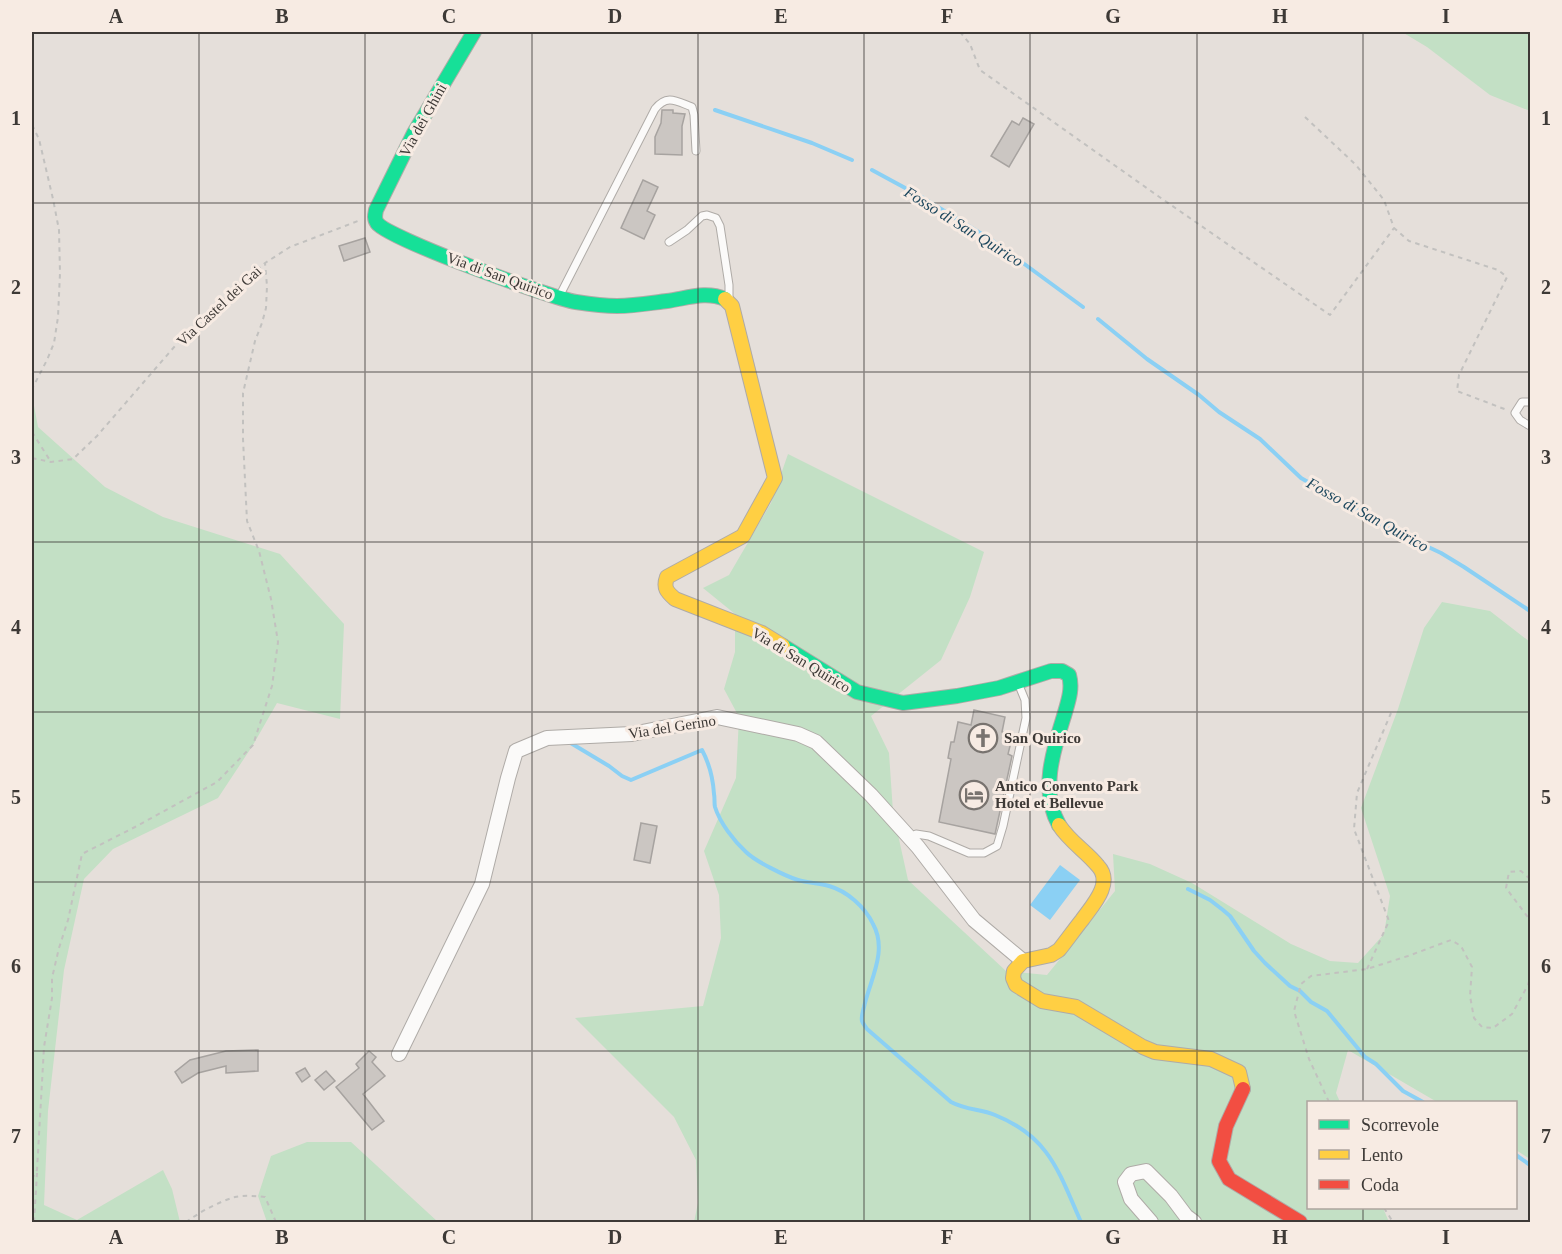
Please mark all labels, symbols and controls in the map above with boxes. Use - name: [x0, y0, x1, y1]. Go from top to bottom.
- text: A: [109, 5, 124, 27]
- text: B: [275, 5, 289, 27]
- text: C: [442, 5, 456, 27]
- text: D: [608, 5, 622, 27]
- text: E: [774, 5, 788, 27]
- text: F: [941, 5, 953, 27]
- text: G: [1105, 5, 1121, 27]
- text: H: [1272, 5, 1288, 27]
- text: I: [1442, 5, 1450, 27]
- street label: Via dei Ghini: [396, 81, 450, 159]
- text: 1: [11, 107, 21, 129]
- text: 1: [1541, 107, 1551, 129]
- water label: Fosso di San Quirico: [901, 183, 1026, 270]
- street label: Via di San Quirico: [445, 249, 555, 303]
- street label: Via Castel dei Gai: [174, 263, 264, 349]
- text: 2: [11, 276, 21, 298]
- text: 2: [1541, 276, 1551, 298]
- text: 3: [11, 446, 21, 468]
- text: 3: [1541, 446, 1551, 468]
- water label: Fosso di San Quirico: [1303, 473, 1432, 555]
- text: 4: [11, 616, 21, 638]
- text: 4: [1541, 616, 1551, 638]
- street label: Via di San Quirico: [749, 624, 853, 696]
- street label: Via del Gerino: [627, 712, 717, 742]
- church icon: San Quirico: [967, 722, 999, 754]
- place label: San Quirico: [1004, 730, 1081, 746]
- place label: Antico Convento Park Hotel et Bellevue: [995, 778, 1139, 811]
- hotel icon: Antico Convento Park Hotel et Bellevue: [958, 779, 990, 811]
- text: 5: [11, 786, 21, 808]
- text: 5: [1541, 786, 1551, 808]
- text: 6: [11, 955, 21, 977]
- text: 6: [1541, 955, 1551, 977]
- legend: [1307, 1101, 1517, 1209]
- text: Scorrevole: [1361, 1115, 1439, 1135]
- text: 7: [11, 1125, 21, 1147]
- text: 7: [1541, 1125, 1551, 1147]
- text: Lento: [1361, 1145, 1403, 1165]
- text: Coda: [1361, 1175, 1399, 1195]
- text: A: [109, 1226, 124, 1248]
- text: B: [275, 1226, 289, 1248]
- text: C: [442, 1226, 456, 1248]
- text: D: [608, 1226, 622, 1248]
- text: E: [774, 1226, 788, 1248]
- text: F: [941, 1226, 953, 1248]
- text: G: [1105, 1226, 1121, 1248]
- text: H: [1272, 1226, 1288, 1248]
- text: I: [1442, 1226, 1450, 1248]

